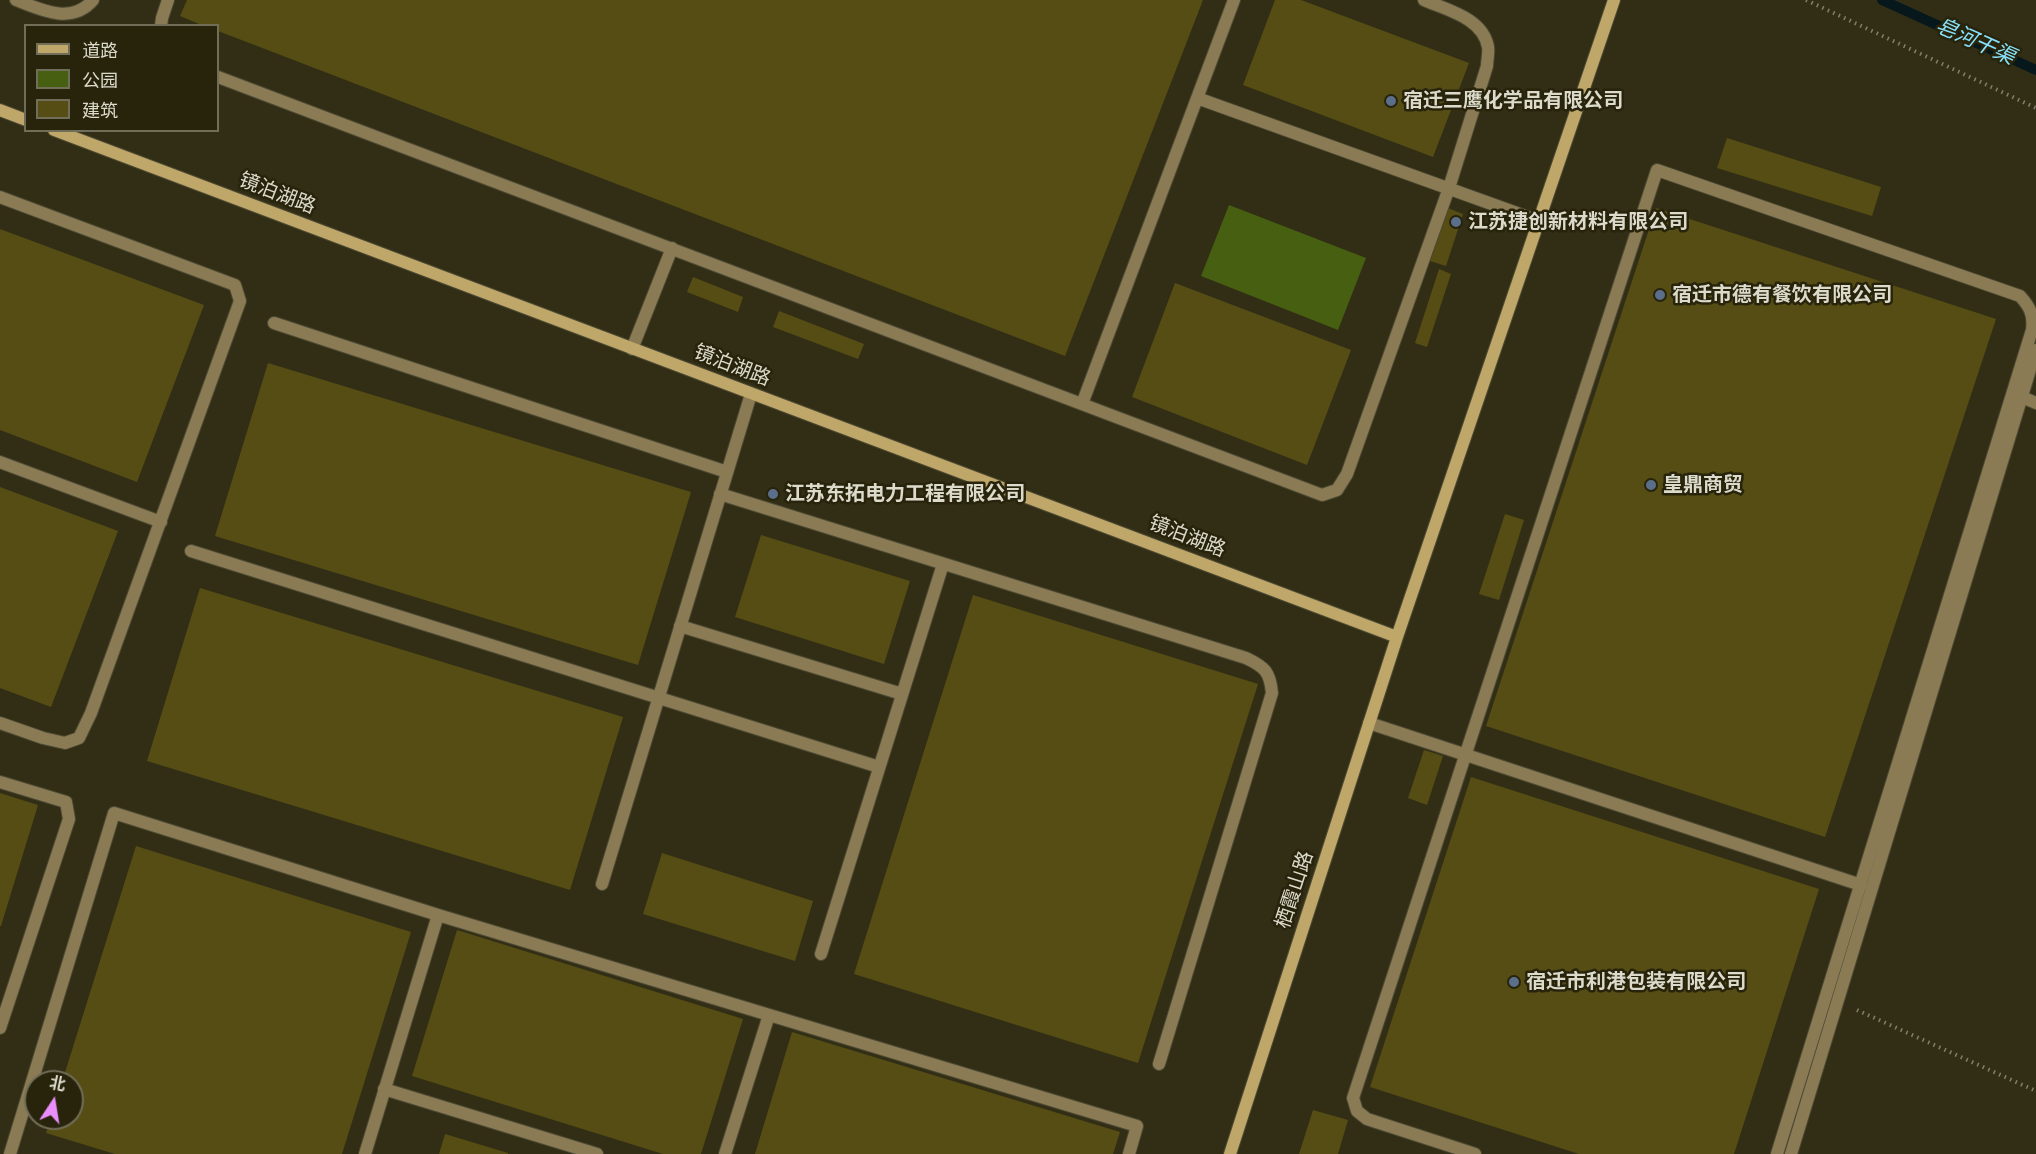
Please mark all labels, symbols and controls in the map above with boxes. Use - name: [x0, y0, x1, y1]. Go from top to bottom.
- water label: 皂河干渠: [1932, 13, 2018, 71]
- legend: [24, 24, 219, 132]
- text: 道路: [82, 40, 118, 62]
- text: 公园: [82, 70, 118, 92]
- place label: 宿迁三鹰化学品有限公司: [1403, 89, 1623, 113]
- marker: 宿迁三鹰化学品有限公司: [1384, 94, 1398, 108]
- text: 建筑: [82, 100, 118, 122]
- street label: 镜泊湖路: [235, 168, 319, 220]
- place label: 江苏捷创新材料有限公司: [1468, 210, 1688, 234]
- marker: 江苏捷创新材料有限公司: [1449, 215, 1463, 229]
- place label: 宿迁市德有餐饮有限公司: [1672, 283, 1892, 307]
- marker: 宿迁市德有餐饮有限公司: [1653, 288, 1667, 302]
- street label: 镜泊湖路: [690, 340, 774, 392]
- place label: 皇鼎商贸: [1663, 473, 1743, 497]
- marker: 皇鼎商贸: [1644, 478, 1658, 492]
- place label: 江苏东拓电力工程有限公司: [785, 482, 1025, 506]
- marker: 江苏东拓电力工程有限公司: [766, 487, 780, 501]
- street label: 镜泊湖路: [1145, 511, 1229, 563]
- street label: 栖霞山路: [1271, 848, 1319, 932]
- place label: 宿迁市利港包装有限公司: [1526, 970, 1746, 994]
- marker: 宿迁市利港包装有限公司: [1507, 975, 1521, 989]
- north arrow: [24, 1070, 84, 1130]
- text: 北: [48, 1073, 67, 1095]

